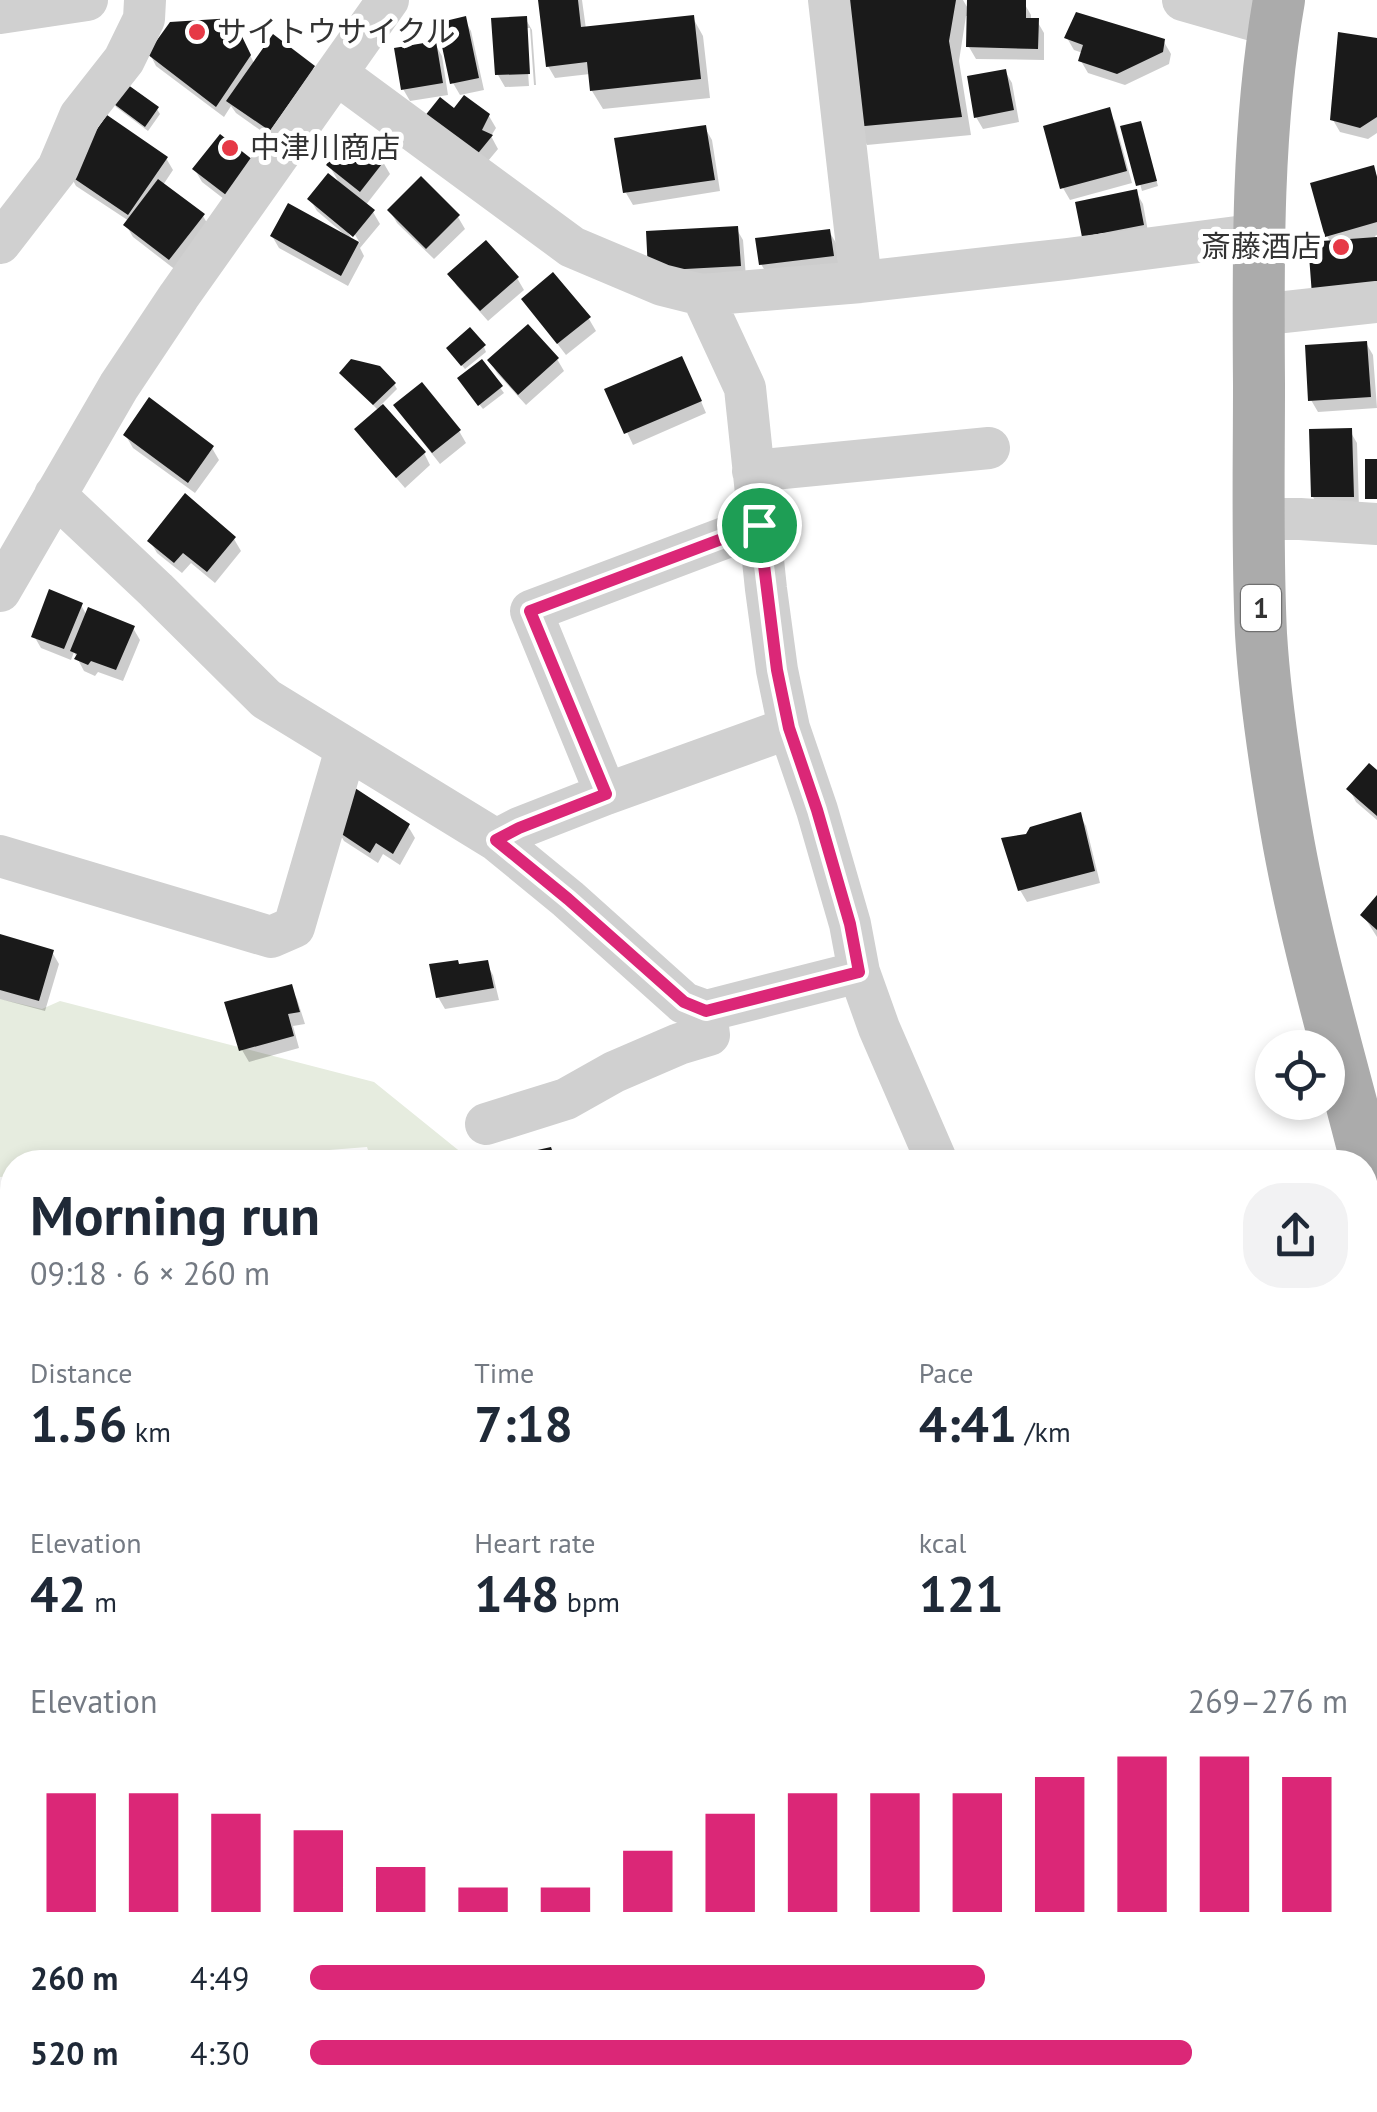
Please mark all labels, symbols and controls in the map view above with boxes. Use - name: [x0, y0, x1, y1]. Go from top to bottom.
- place label: サイトウサイクル: [217, 11, 456, 50]
- marker: サイトウサイクル: [186, 21, 208, 43]
- place label: 中津川商店: [250, 127, 400, 166]
- marker: 中津川商店: [219, 137, 241, 159]
- place label: 斎藤酒店: [1201, 226, 1321, 265]
- marker: 斎藤酒店: [1330, 236, 1352, 258]
- pin: [717, 483, 802, 568]
- icon: arrive: [732, 498, 787, 553]
- road number: 1: [1241, 585, 1281, 631]
- map controls: [1255, 1030, 1345, 1120]
- button: locate: [1255, 1030, 1345, 1120]
- text: Morning run: [30, 1179, 320, 1250]
- button: share: [1243, 1183, 1348, 1288]
- text: 09:18 · 6 × 260 m: [30, 1252, 270, 1294]
- text: Distance: [30, 1354, 133, 1391]
- text: Time: [474, 1354, 534, 1391]
- text: Pace: [919, 1354, 973, 1391]
- text: 1.56: [30, 1391, 127, 1456]
- text: 7:18: [474, 1391, 573, 1456]
- text: 4:41: [919, 1391, 1017, 1456]
- text: km: [127, 1413, 171, 1450]
- text: /km: [1017, 1413, 1071, 1450]
- text: Elevation: [30, 1524, 142, 1561]
- text: Heart rate: [474, 1524, 595, 1561]
- text: kcal: [919, 1524, 966, 1561]
- text: 42: [30, 1561, 87, 1626]
- text: 148: [474, 1561, 559, 1626]
- text: 121: [919, 1561, 1004, 1626]
- text: m: [87, 1583, 117, 1620]
- text: bpm: [559, 1583, 620, 1620]
- text: Elevation: [30, 1680, 157, 1722]
- text: 269–276 m: [1188, 1680, 1348, 1722]
- text: 260 m: [30, 1957, 118, 1999]
- text: 4:49: [190, 1957, 249, 1999]
- text: 520 m: [30, 2032, 118, 2074]
- text: 4:30: [190, 2032, 249, 2074]

